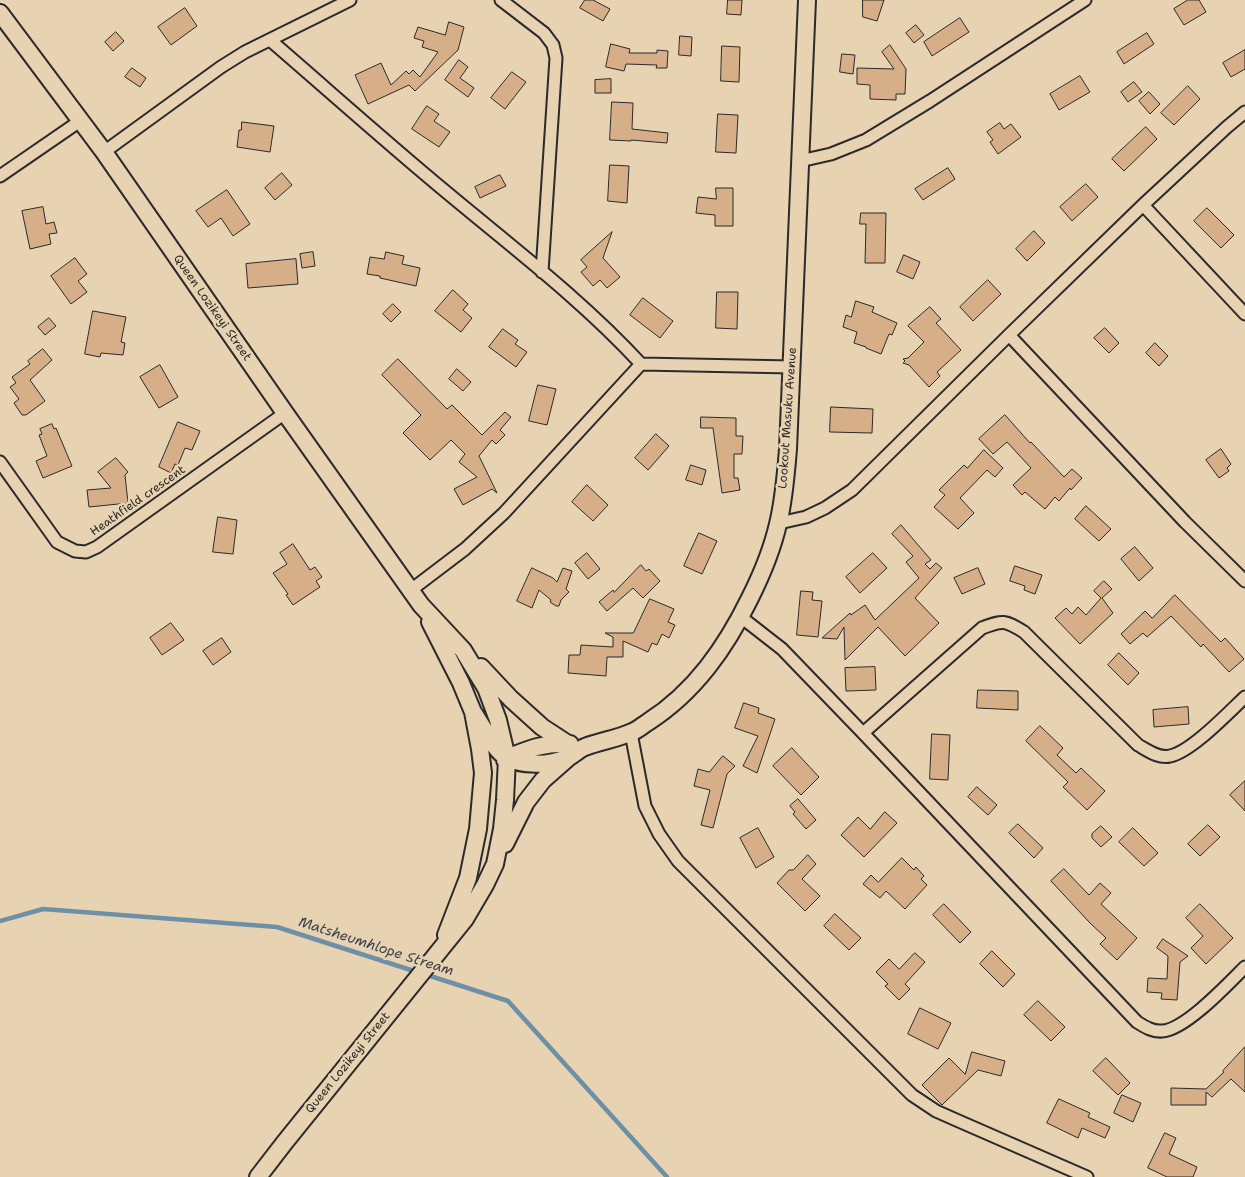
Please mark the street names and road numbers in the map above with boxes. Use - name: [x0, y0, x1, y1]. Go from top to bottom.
- street label: Queen Lozikeyi Street: [170, 252, 254, 364]
- street label: Lookout Masuku Avenue: [776, 347, 800, 489]
- street label: Heathfield crescent: [88, 463, 188, 539]
- street label: Queen Lozikeyi Street: [303, 1009, 393, 1117]

